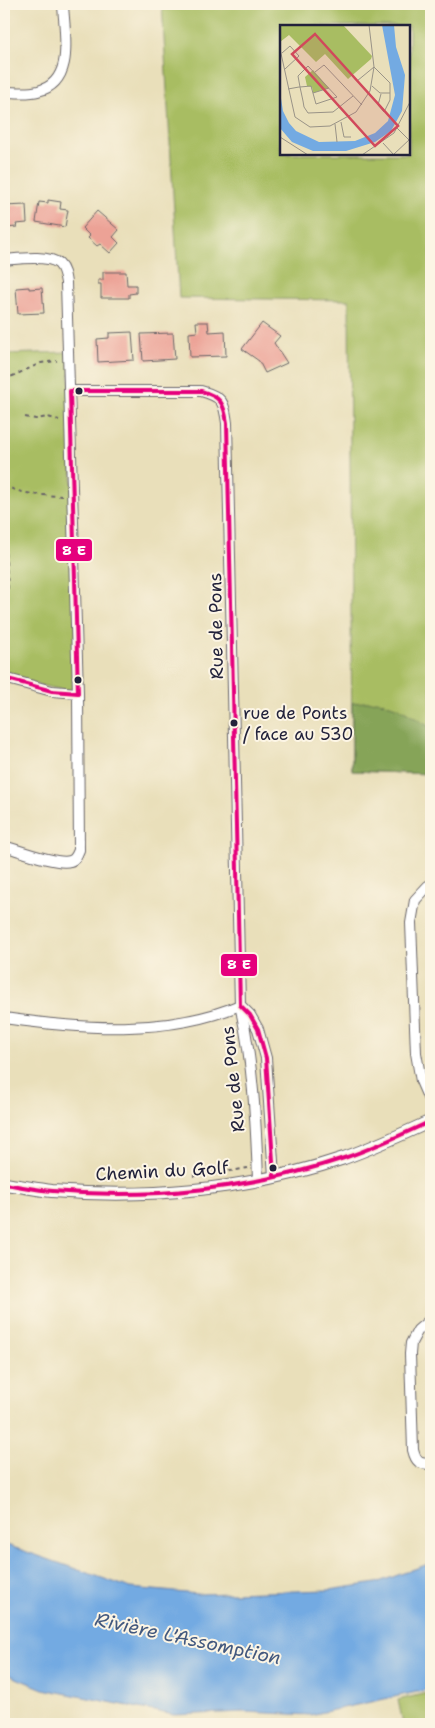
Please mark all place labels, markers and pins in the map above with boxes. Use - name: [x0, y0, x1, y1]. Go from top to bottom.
- unlabelled marker: [74, 386, 84, 396]
- unlabelled marker: [73, 675, 83, 685]
- place label: rue de Ponts / face au 530: [243, 702, 353, 745]
- marker: rue de Ponts / face au 530: [229, 718, 239, 728]
- unlabelled marker: [268, 1163, 278, 1173]

